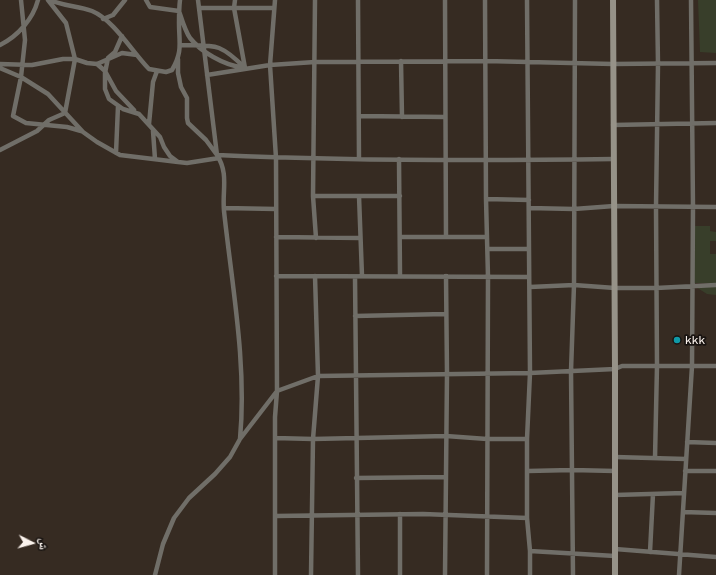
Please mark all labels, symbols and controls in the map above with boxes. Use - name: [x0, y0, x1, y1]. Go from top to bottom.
- place label: kkk: [685, 333, 705, 347]
- marker: kkk: [672, 335, 682, 345]
- north arrow: [12, 523, 52, 563]
- text: ش: [37, 538, 51, 551]

